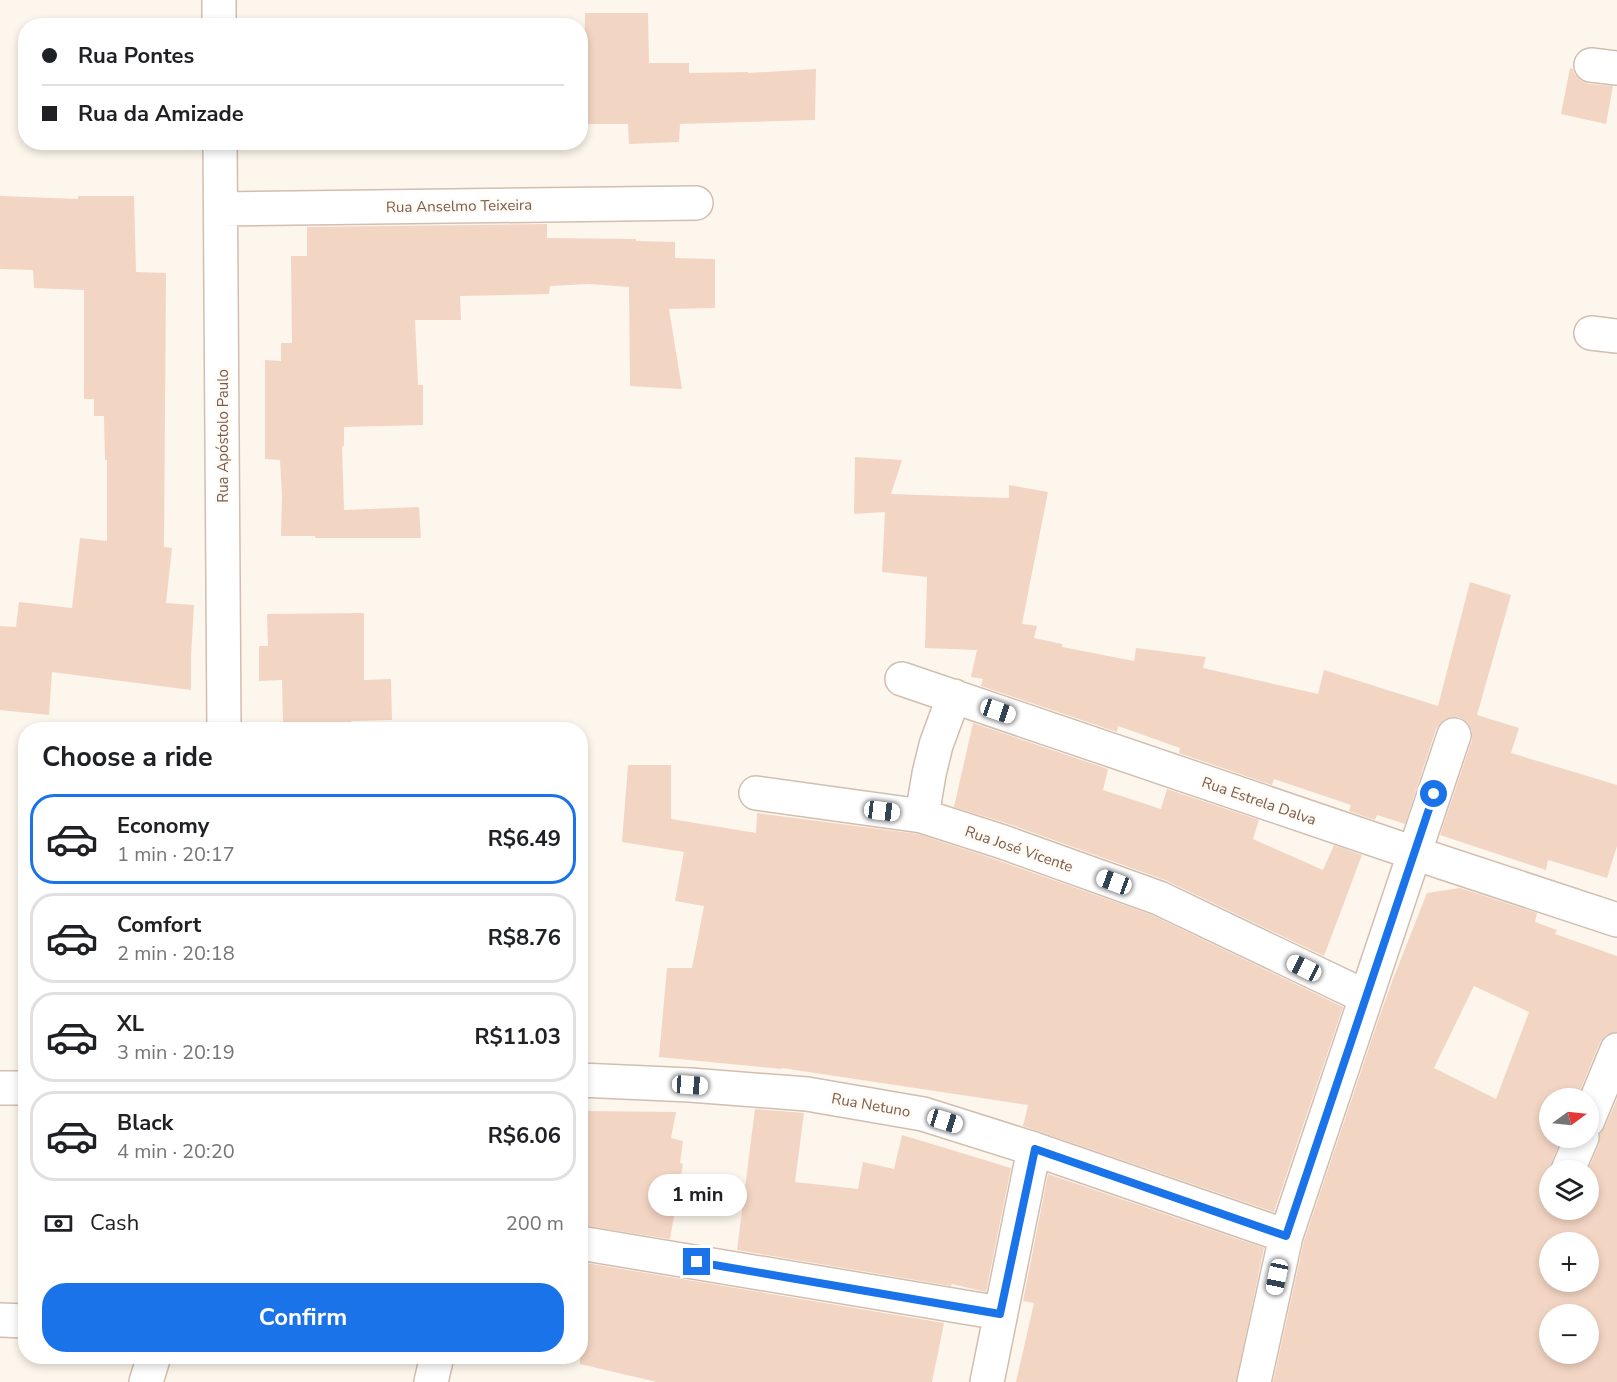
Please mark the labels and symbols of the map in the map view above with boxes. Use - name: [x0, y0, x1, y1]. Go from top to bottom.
- street label: Rua Anselmo Teixeira: [386, 195, 532, 217]
- street label: Rua Apóstolo Paulo: [213, 369, 233, 503]
- car: [978, 697, 1018, 725]
- street label: Rua Estrela Dalva: [1199, 772, 1319, 830]
- route start: [1420, 780, 1447, 807]
- car: [863, 800, 901, 822]
- street label: Rua José Vicente: [962, 821, 1076, 877]
- car: [1094, 867, 1134, 897]
- car: [1284, 952, 1324, 984]
- car: [671, 1075, 709, 1095]
- street label: Rua Netuno: [830, 1088, 912, 1122]
- north arrow: [1539, 1088, 1599, 1148]
- car: [925, 1107, 965, 1135]
- callout: 1 min: [648, 1175, 746, 1217]
- route end: [683, 1248, 710, 1275]
- car: [1264, 1258, 1290, 1296]

